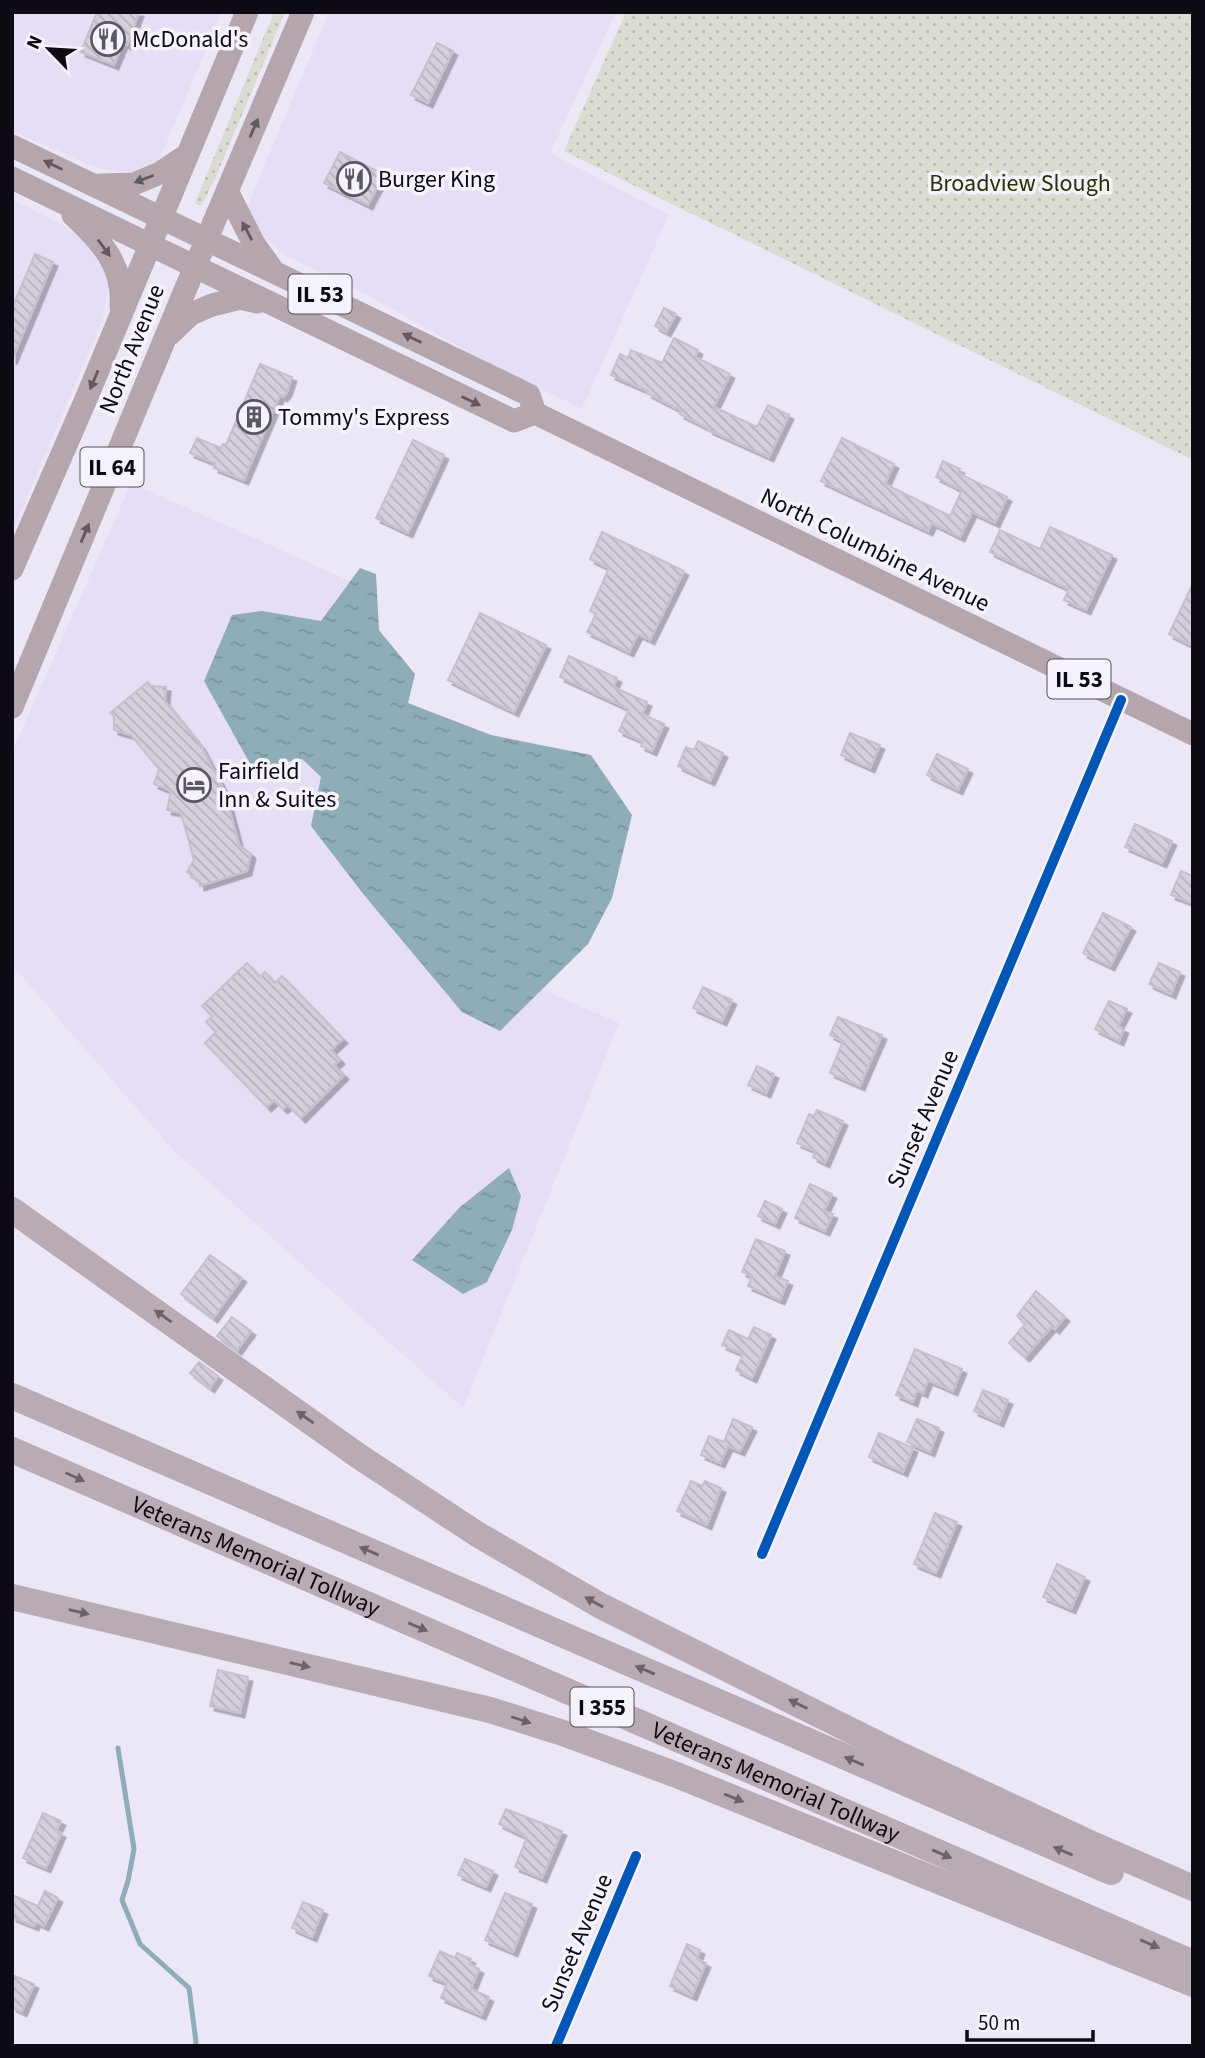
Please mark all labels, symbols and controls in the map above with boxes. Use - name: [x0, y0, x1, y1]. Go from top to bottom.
- north arrow: [14, 14, 84, 84]
- restaurant icon: McDonald's: [89, 20, 127, 58]
- place label: McDonald's: [132, 22, 248, 57]
- text: N: [20, 31, 50, 54]
- one-way arrow: [248, 118, 260, 138]
- one-way arrow: [43, 160, 63, 171]
- restaurant icon: Burger King: [335, 160, 373, 198]
- place label: Burger King: [378, 162, 495, 197]
- park label: Broadview Slough: [929, 166, 1111, 201]
- one-way arrow: [133, 174, 154, 185]
- one-way arrow: [242, 221, 253, 241]
- one-way arrow: [96, 239, 111, 257]
- road number: IL 53: [288, 274, 352, 314]
- street label: North Avenue: [90, 279, 174, 419]
- one-way arrow: [402, 332, 422, 344]
- one-way arrow: [89, 369, 100, 390]
- one-way arrow: [461, 395, 481, 407]
- building icon: Tommy's Express: [235, 398, 273, 436]
- place label: Tommy's Express: [278, 400, 450, 435]
- road number: IL 64: [80, 447, 144, 486]
- street label: North Columbine Avenue: [754, 479, 996, 621]
- one-way arrow: [80, 522, 91, 543]
- road number: IL 53: [1048, 660, 1110, 698]
- place label: Fairfield Inn & Suites: [218, 754, 336, 817]
- hotel icon: Fairfield Inn & Suites: [175, 766, 213, 804]
- street label: Sunset Avenue: [878, 1044, 968, 1194]
- one-way arrow: [154, 1310, 172, 1324]
- one-way arrow: [296, 1410, 314, 1424]
- one-way arrow: [65, 1472, 86, 1483]
- street label: Veterans Memorial Tollway: [126, 1487, 386, 1625]
- one-way arrow: [358, 1545, 379, 1556]
- one-way arrow: [585, 1596, 604, 1608]
- one-way arrow: [68, 1607, 90, 1618]
- one-way arrow: [408, 1621, 428, 1633]
- one-way arrow: [289, 1660, 311, 1671]
- one-way arrow: [635, 1664, 655, 1676]
- road number: I 355: [570, 1688, 634, 1726]
- one-way arrow: [788, 1698, 808, 1709]
- street label: Veterans Memorial Tollway: [646, 1712, 906, 1851]
- one-way arrow: [511, 1715, 532, 1726]
- one-way arrow: [844, 1755, 864, 1767]
- one-way arrow: [724, 1793, 745, 1804]
- one-way arrow: [1052, 1845, 1073, 1856]
- one-way arrow: [931, 1849, 952, 1860]
- street label: Sunset Avenue: [532, 1868, 622, 2018]
- one-way arrow: [1140, 1939, 1161, 1950]
- scale bar: [967, 1998, 1093, 2042]
- text: 50 m: [978, 2008, 1020, 2038]

